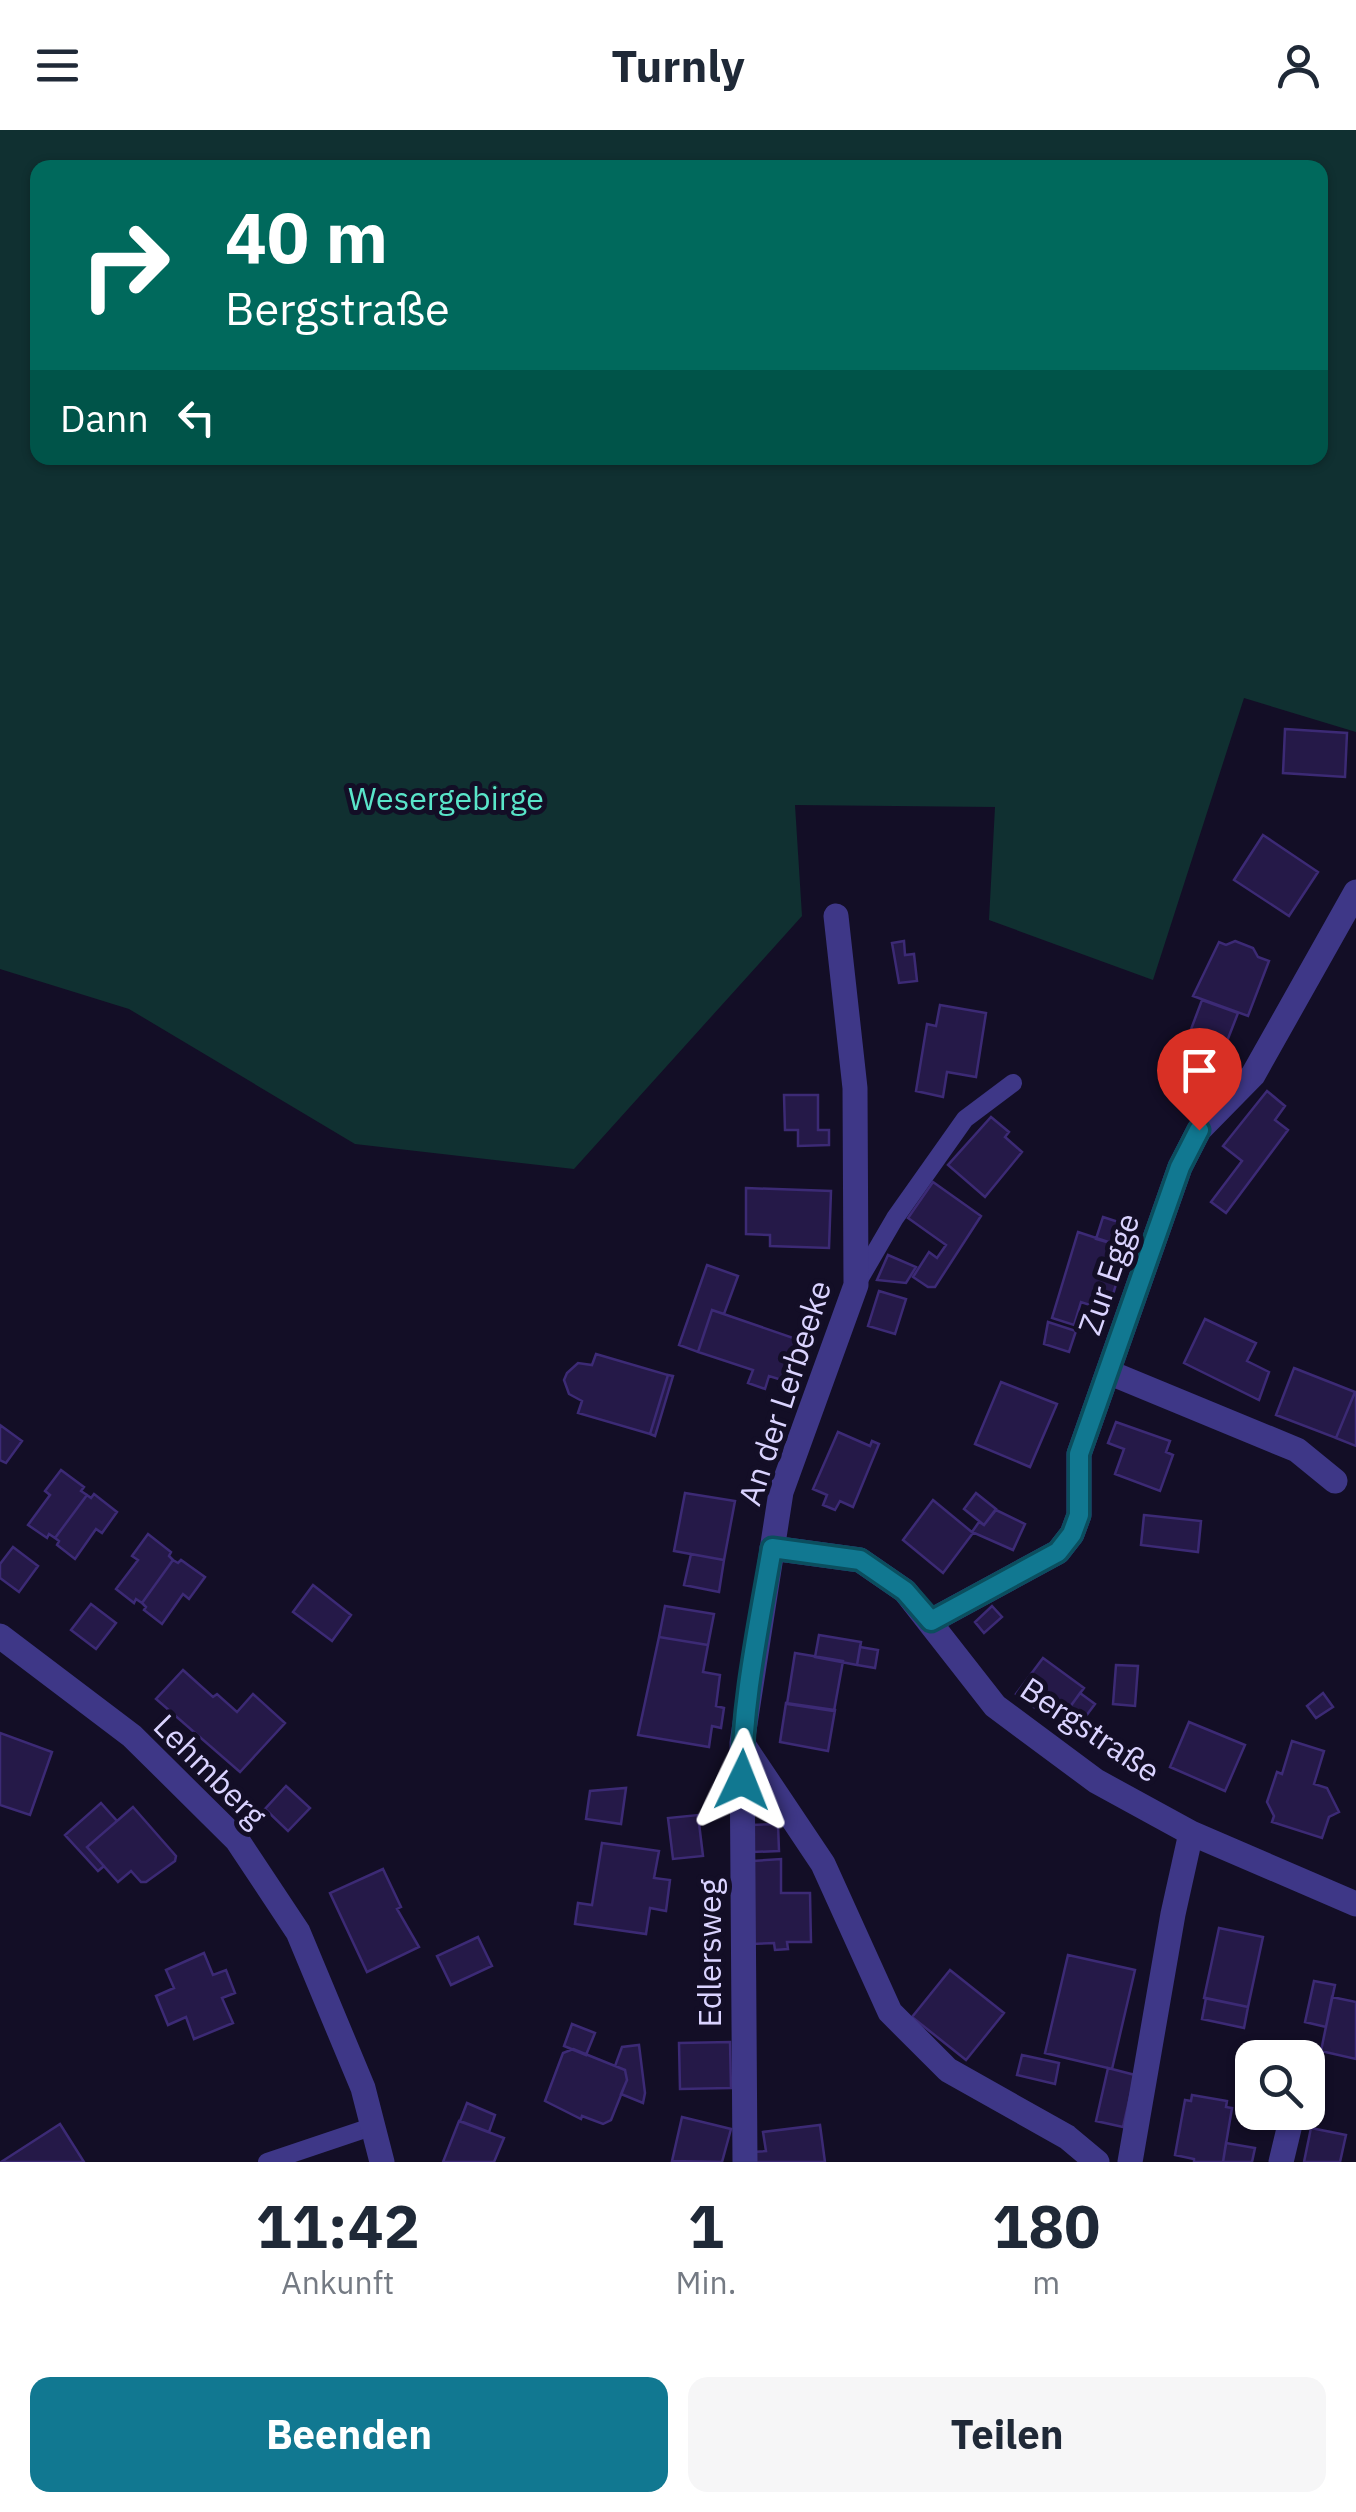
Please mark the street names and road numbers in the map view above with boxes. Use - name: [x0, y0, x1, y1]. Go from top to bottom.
- street label: Zur Egge: [1068, 1207, 1148, 1340]
- street label: An der Lerbeeke: [728, 1275, 840, 1511]
- street label: Bergstraße: [1013, 1667, 1169, 1791]
- street label: Lehmberg: [145, 1705, 276, 1836]
- street label: Edlersweg: [688, 1878, 730, 2028]

